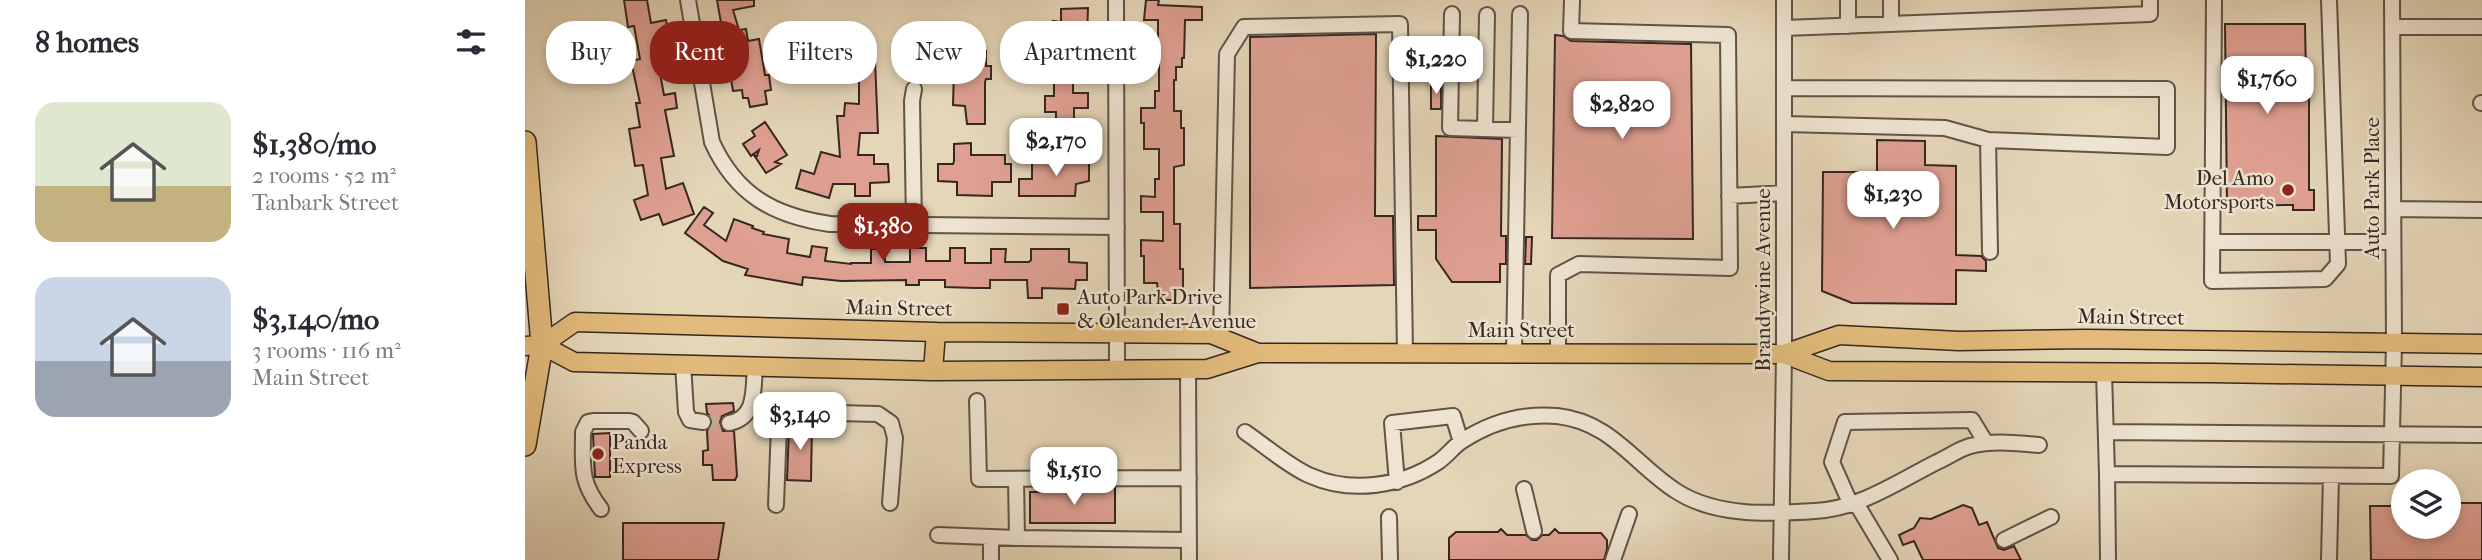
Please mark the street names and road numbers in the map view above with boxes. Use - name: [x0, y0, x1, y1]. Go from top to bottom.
- street label: Auto Park Place: [2360, 117, 2384, 260]
- street label: Brandywine Avenue: [1751, 188, 1775, 372]
- street label: Main Street: [845, 295, 953, 321]
- street label: Main Street: [2077, 304, 2185, 330]
- street label: Main Street: [1467, 318, 1575, 342]

